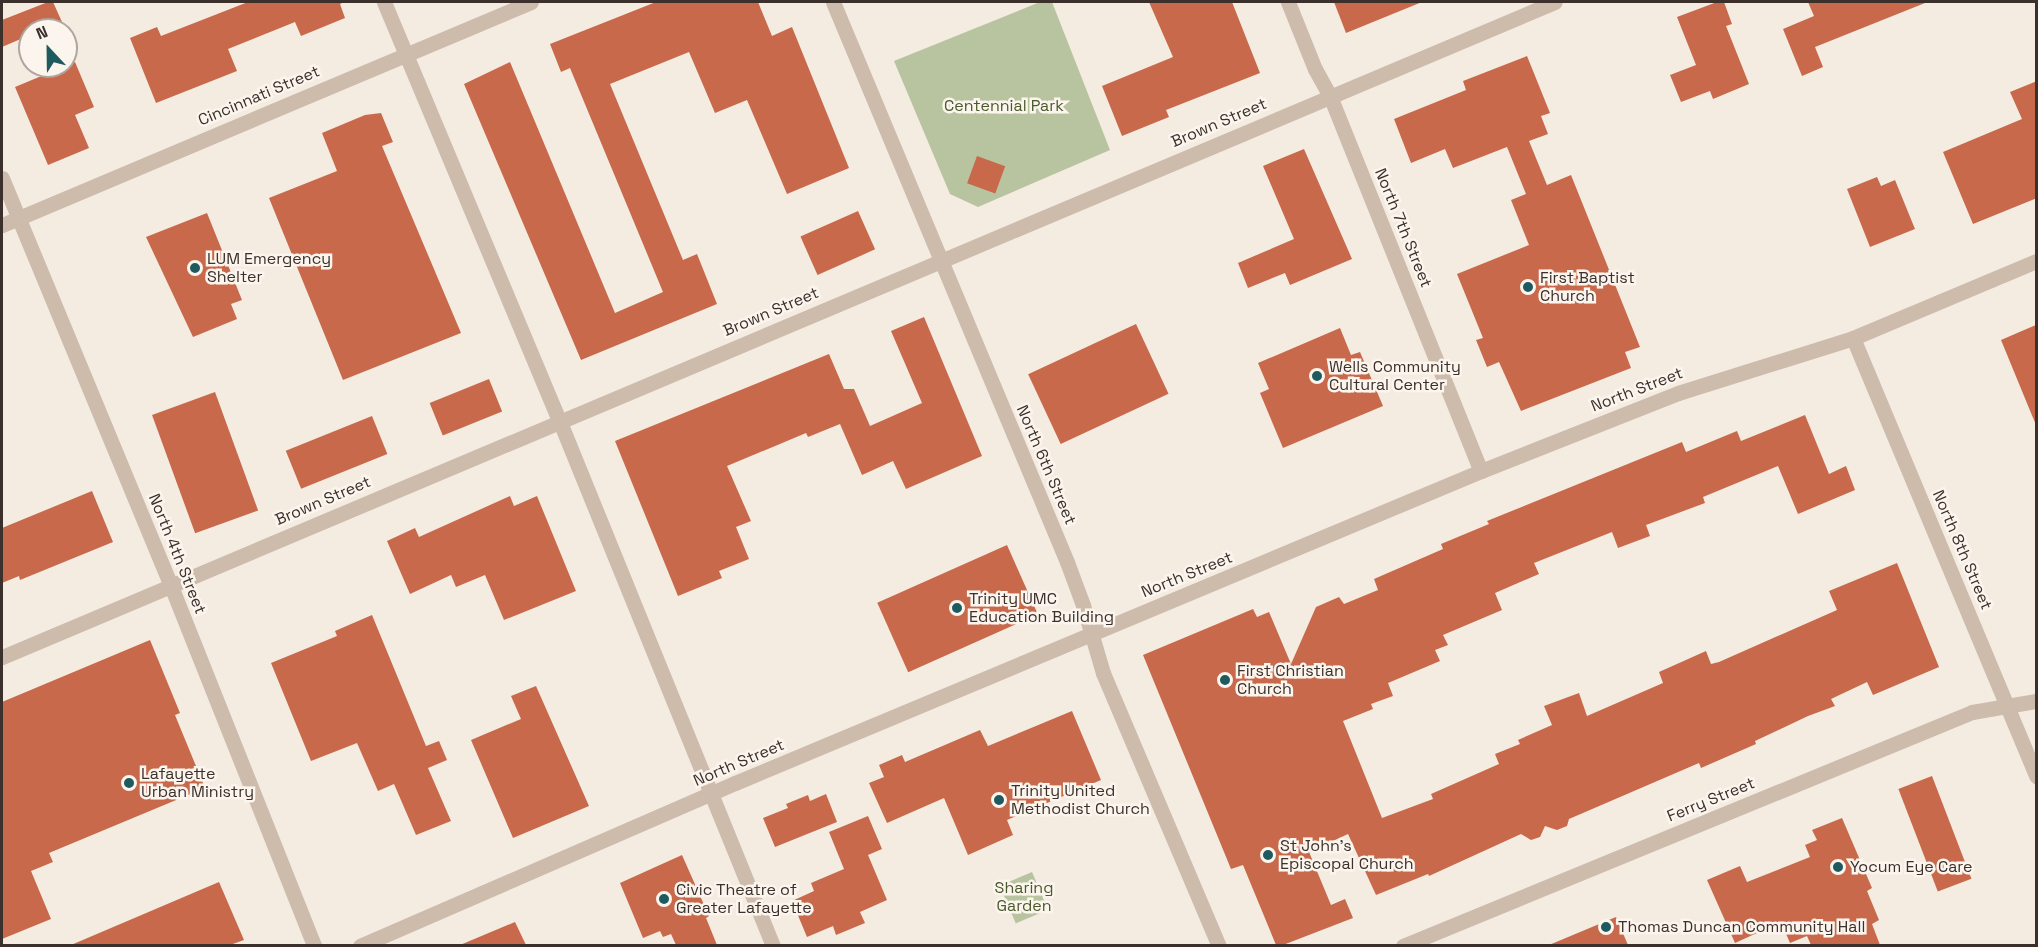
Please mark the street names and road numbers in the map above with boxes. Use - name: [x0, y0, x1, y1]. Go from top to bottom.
- street label: Cincinnati Street: [195, 62, 323, 130]
- street label: Brown Street: [1168, 94, 1270, 152]
- street label: North 7th Street: [1370, 166, 1436, 290]
- street label: Brown Street: [720, 283, 822, 341]
- street label: North Street: [1588, 364, 1686, 416]
- street label: North 6th Street: [1012, 402, 1080, 528]
- street label: Brown Street: [272, 472, 374, 530]
- street label: North 8th Street: [1928, 487, 1996, 613]
- street label: North 4th Street: [144, 491, 210, 617]
- street label: North Street: [1139, 548, 1235, 602]
- street label: North Street: [691, 735, 787, 791]
- street label: Ferry Street: [1664, 774, 1758, 826]

